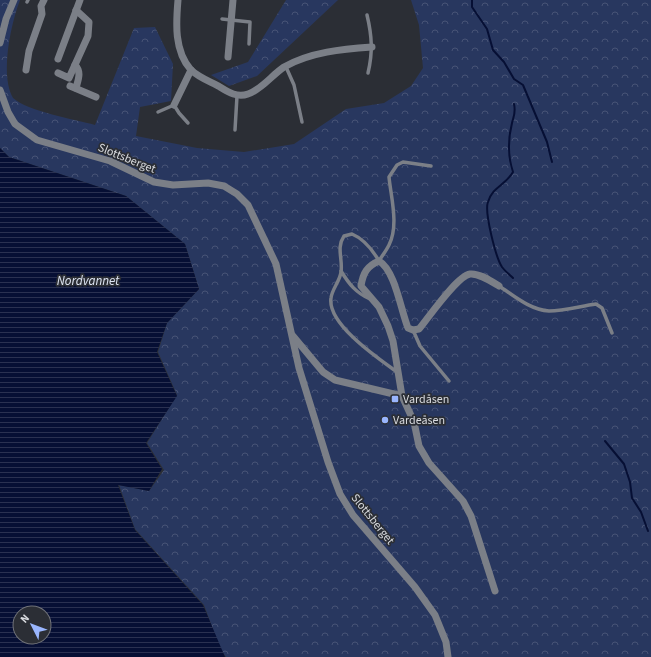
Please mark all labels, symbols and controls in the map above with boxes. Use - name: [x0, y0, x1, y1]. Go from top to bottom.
- street label: Slottsberget: [95, 139, 158, 178]
- water label: Nordvannet: [57, 272, 120, 290]
- place label: Vardåsen: [403, 391, 449, 408]
- marker: Vardåsen: [390, 394, 400, 404]
- place label: Vardeåsen: [393, 412, 445, 429]
- marker: Vardeåsen: [380, 415, 390, 425]
- street label: Slottsberget: [347, 490, 398, 548]
- north arrow: [12, 605, 52, 645]
- text: N: [17, 611, 33, 626]

